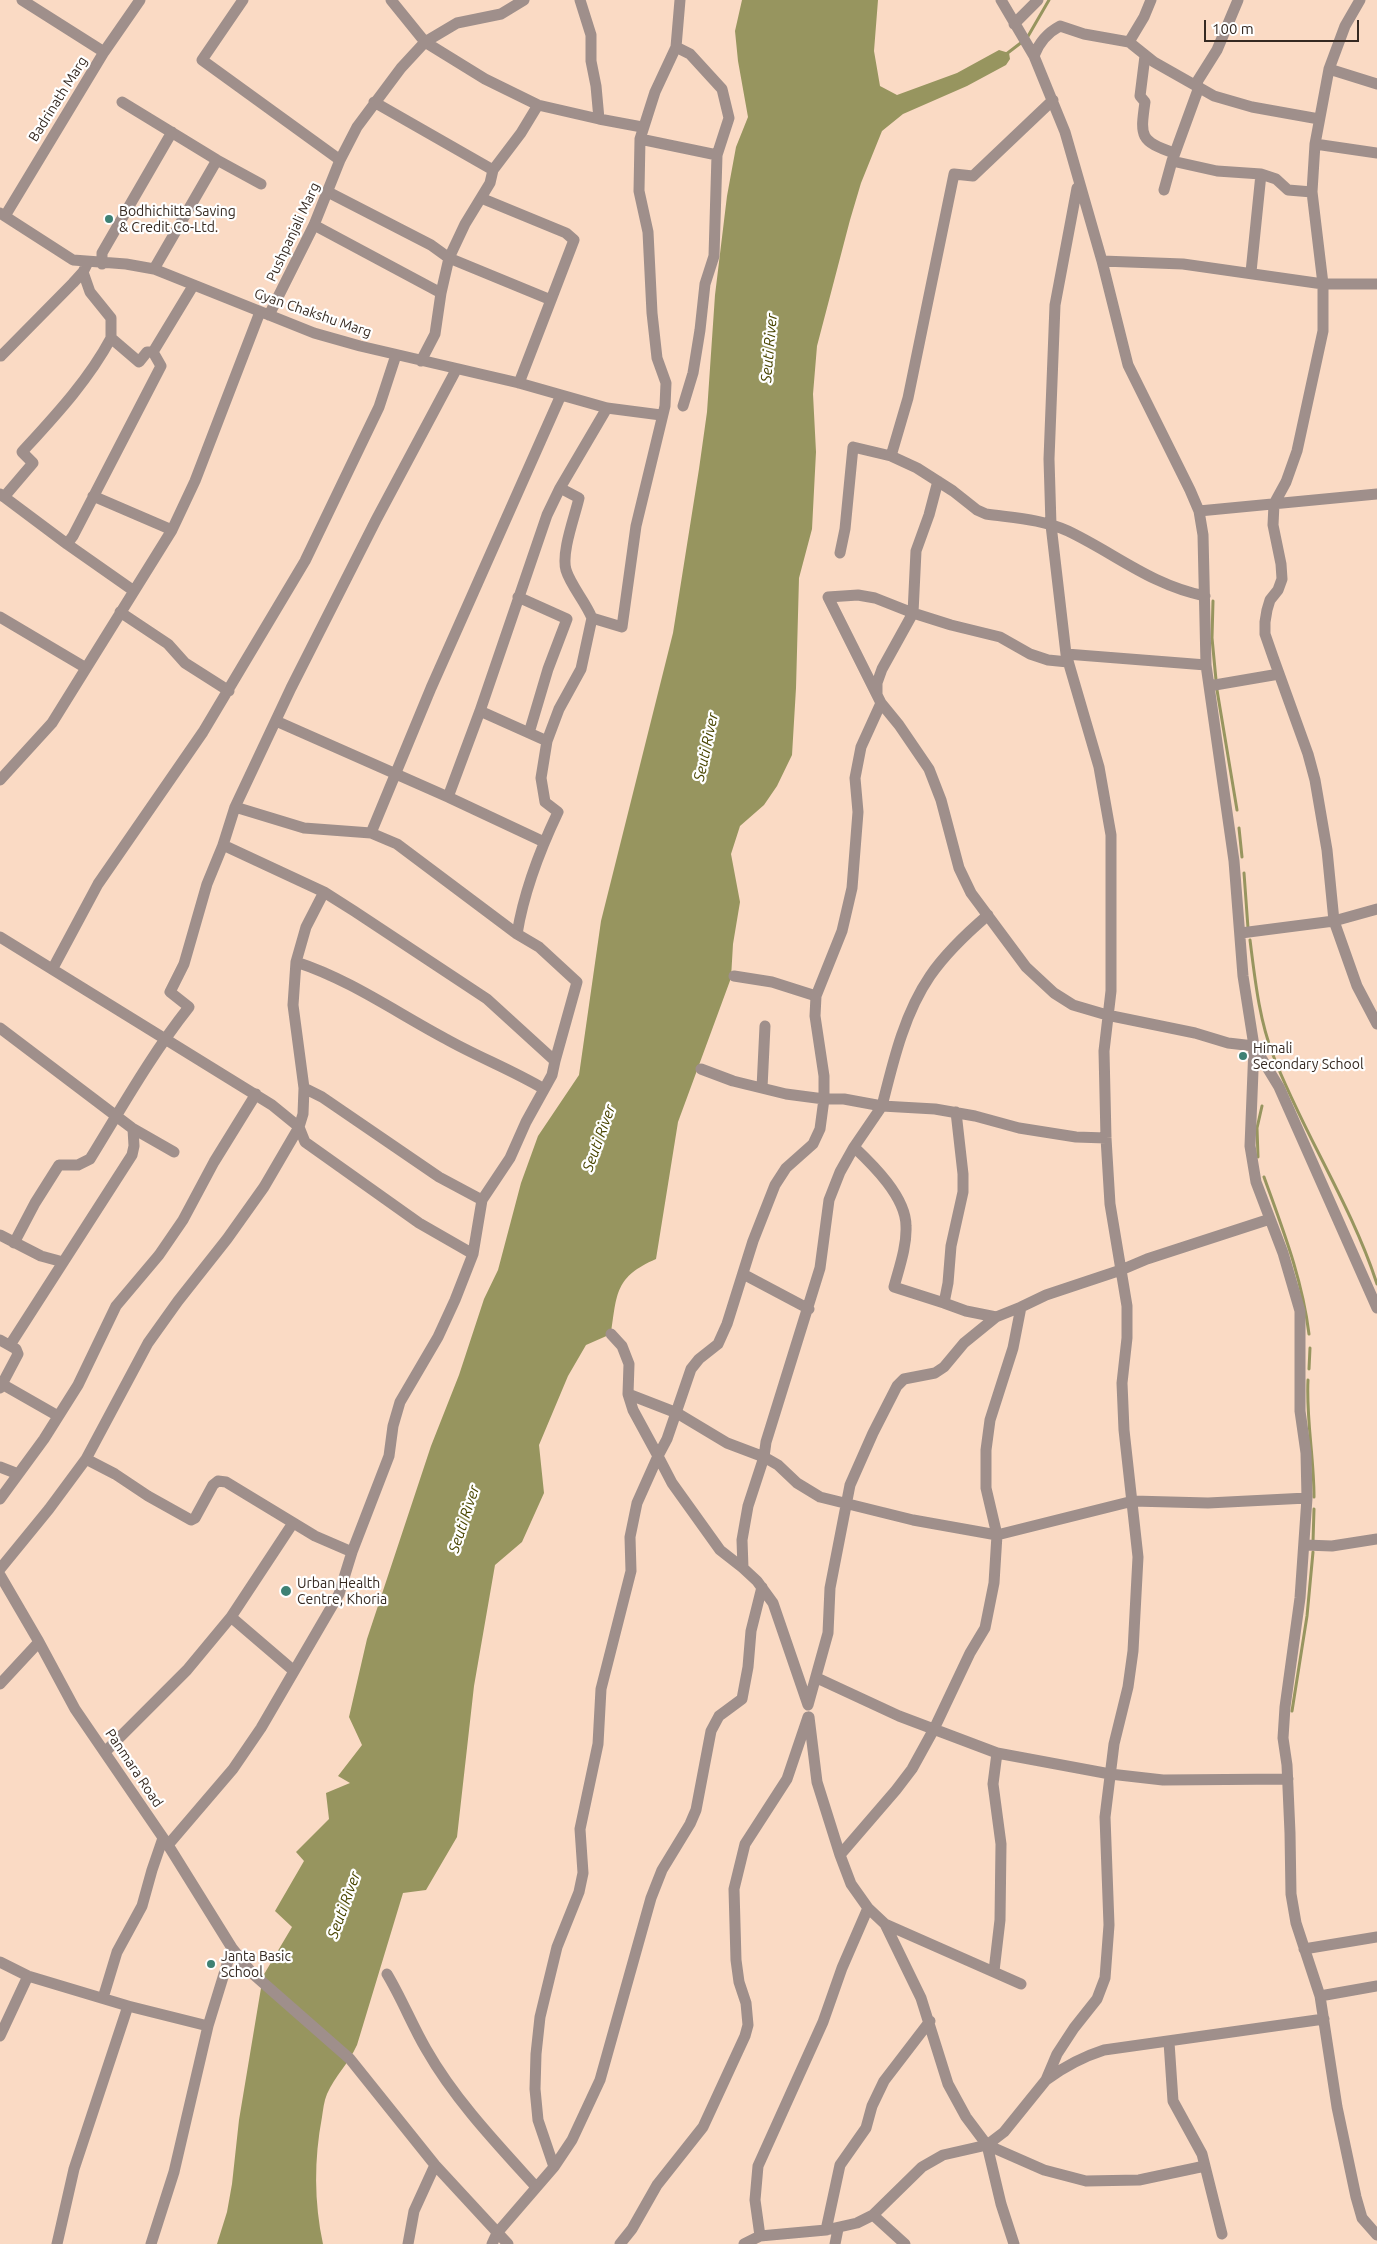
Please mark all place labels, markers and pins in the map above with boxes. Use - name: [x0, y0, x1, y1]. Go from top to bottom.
- place label: Bodhichitta Saving & Credit Co-Ltd.: [119, 203, 236, 236]
- marker: Bodhichitta Saving & Credit Co-Ltd.: [103, 213, 115, 225]
- place label: Himali Secondary School: [1253, 1040, 1364, 1072]
- marker: Himali Secondary School: [1237, 1050, 1249, 1062]
- place label: Urban Health Centre, Khoria: [297, 1575, 387, 1608]
- marker: Urban Health Centre, Khoria: [279, 1584, 293, 1598]
- place label: Janta Basic School: [221, 1948, 291, 1980]
- marker: Janta Basic School: [205, 1958, 217, 1970]

